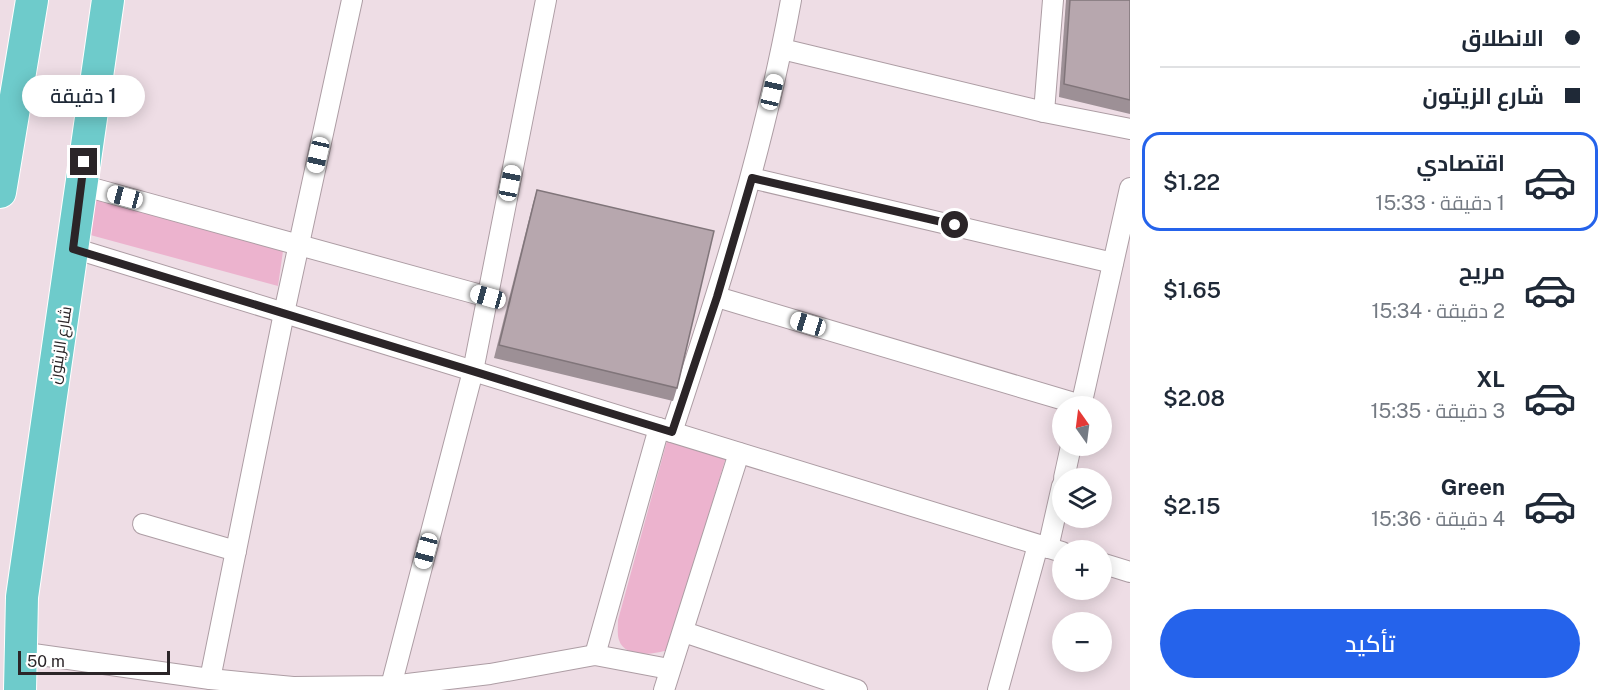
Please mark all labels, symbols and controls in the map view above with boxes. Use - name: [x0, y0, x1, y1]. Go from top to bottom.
- text: الانطلاق: [1461, 25, 1544, 51]
- car: [759, 72, 785, 112]
- callout: 1 دقيقة: [22, 75, 146, 117]
- text: شارع الزيتون: [1423, 83, 1544, 109]
- text: 1 دقيقة: [50, 84, 117, 108]
- car: [305, 135, 331, 175]
- route end: [70, 148, 97, 175]
- text: اقتصادي: [1416, 150, 1505, 176]
- icon: car: [1523, 155, 1577, 209]
- car: [498, 164, 522, 202]
- text: $1.22: [1163, 169, 1220, 195]
- car: [105, 184, 145, 210]
- text: 1 دقيقة · 15:33: [1375, 191, 1505, 215]
- route start: [941, 211, 968, 238]
- text: مريح: [1459, 258, 1505, 284]
- icon: car: [1523, 263, 1577, 317]
- text: $1.65: [1163, 277, 1221, 303]
- car: [468, 283, 508, 311]
- text: 2 دقيقة · 15:34: [1371, 299, 1505, 323]
- street label: شارع الزيتون: [44, 305, 78, 386]
- car: [788, 310, 828, 338]
- text: XL: [1477, 366, 1505, 392]
- icon: car: [1523, 371, 1577, 425]
- text: $2.08: [1163, 385, 1225, 411]
- north arrow: [1052, 396, 1112, 456]
- map controls: [1052, 396, 1112, 672]
- text: 3 دقيقة · 15:35: [1370, 399, 1505, 423]
- button: layers: [1052, 468, 1112, 528]
- text: Green: [1441, 474, 1505, 500]
- icon: car: [1523, 479, 1577, 533]
- text: $2.15: [1163, 493, 1221, 519]
- text: 4 دقيقة · 15:36: [1371, 507, 1505, 531]
- car: [413, 531, 439, 571]
- button: +: [1052, 540, 1112, 600]
- button: تأكيد: [1160, 609, 1580, 678]
- button: −: [1052, 612, 1112, 672]
- scale bar: [18, 648, 170, 676]
- text: 50 m: [27, 652, 65, 671]

